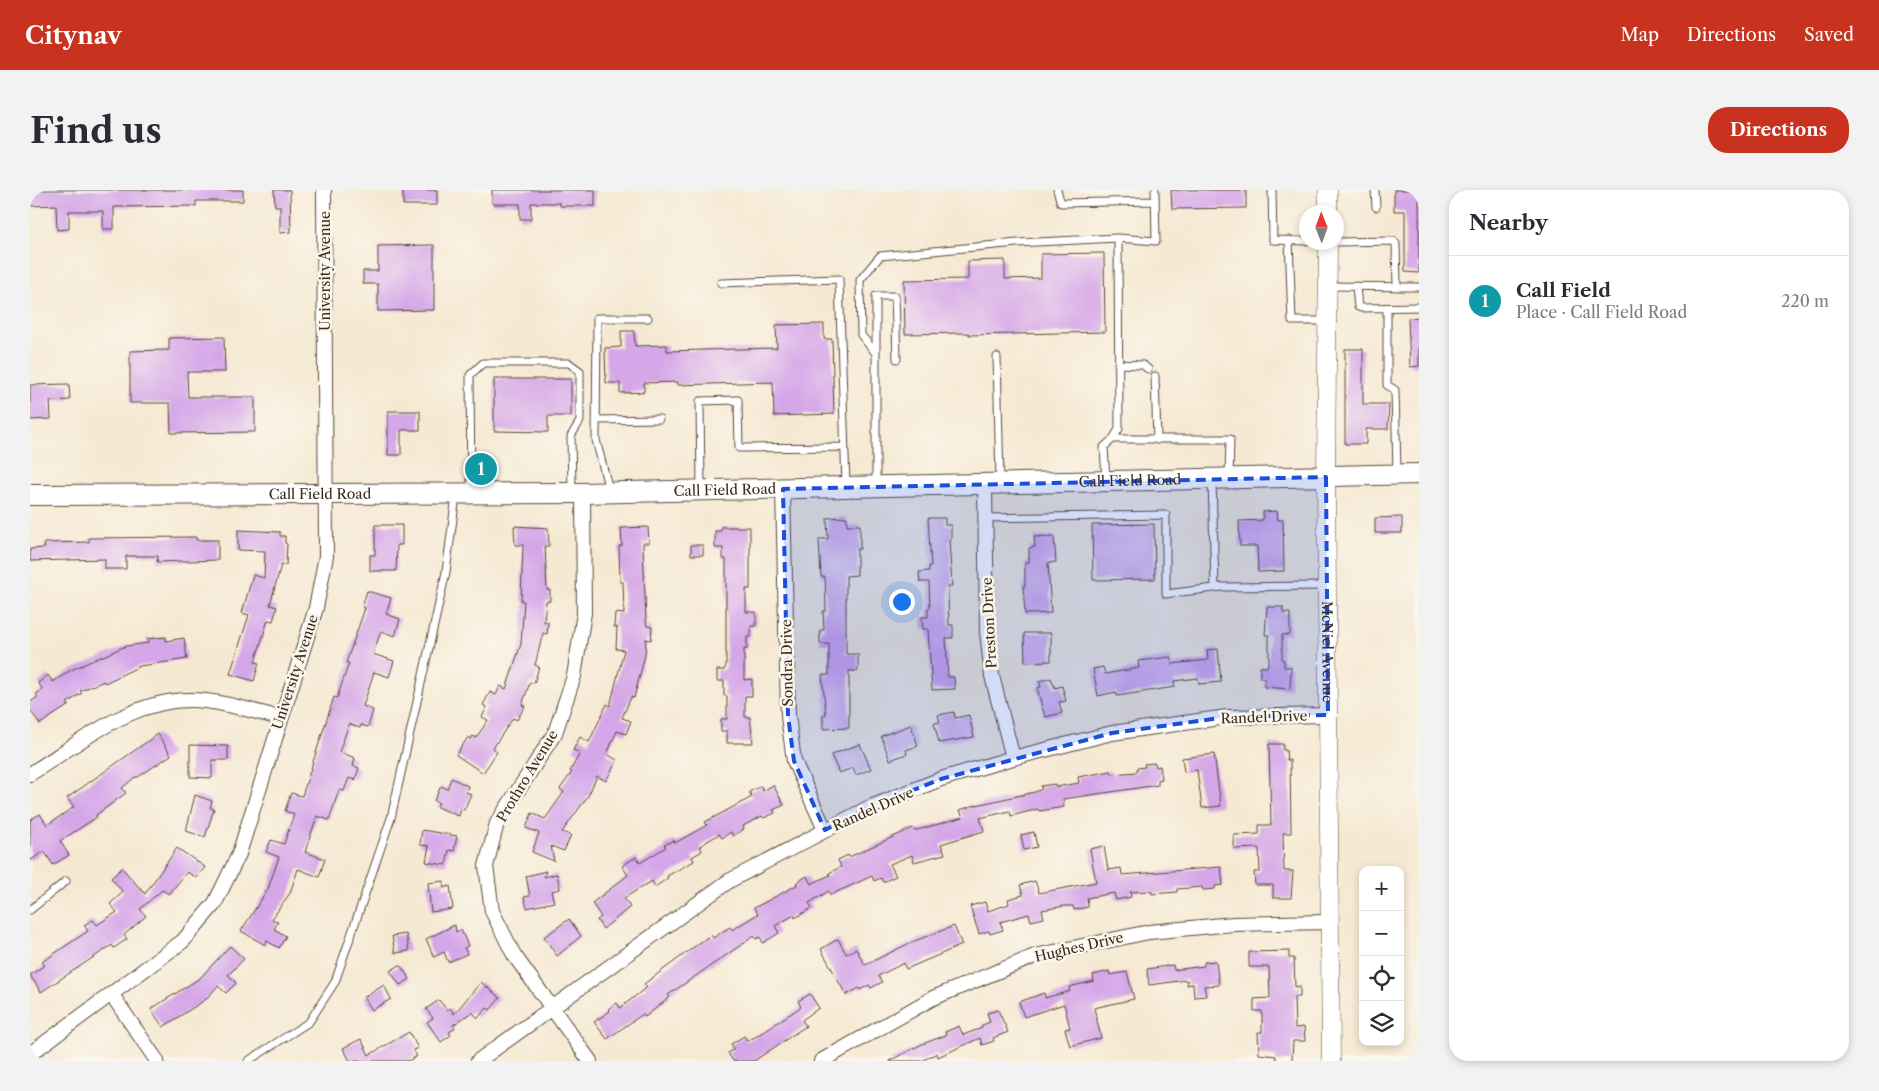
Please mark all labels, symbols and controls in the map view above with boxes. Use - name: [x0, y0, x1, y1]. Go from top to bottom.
- text: Citynav: [25, 21, 122, 50]
- text: Map: [1620, 24, 1659, 46]
- text: Directions: [1687, 24, 1776, 46]
- text: Saved: [1804, 24, 1854, 46]
- button: Directions: [1708, 107, 1849, 153]
- text: Find us: [30, 109, 162, 152]
- north arrow: [1299, 205, 1344, 250]
- text: Nearby: [1469, 210, 1548, 235]
- street label: University Avenue: [316, 211, 334, 331]
- text: Call Field: [1516, 279, 1611, 302]
- text: 1: [1481, 291, 1489, 311]
- text: 220 m: [1781, 291, 1829, 311]
- text: Place · Call Field Road: [1516, 302, 1687, 322]
- pin: 1: [465, 450, 497, 488]
- street label: Call Field Road: [1078, 470, 1182, 491]
- street label: Call Field Road: [673, 480, 777, 500]
- street label: Call Field Road: [269, 485, 372, 503]
- street label: Preston Drive: [978, 577, 1000, 669]
- your location: [889, 589, 915, 615]
- street label: McNiel Avenue: [1318, 601, 1337, 703]
- street label: University Avenue: [268, 612, 322, 732]
- street label: Sondra Drive: [777, 619, 797, 707]
- street label: Randel Drive: [1220, 706, 1308, 728]
- street label: Prothro Avenue: [492, 726, 562, 825]
- street label: Randel Drive: [830, 783, 917, 835]
- map controls: [1359, 866, 1404, 1046]
- button: +: [1359, 866, 1404, 911]
- button: −: [1359, 911, 1404, 956]
- street label: Hughes Drive: [1033, 928, 1125, 966]
- button: locate: [1359, 956, 1404, 1001]
- button: layers: [1359, 1001, 1404, 1046]

